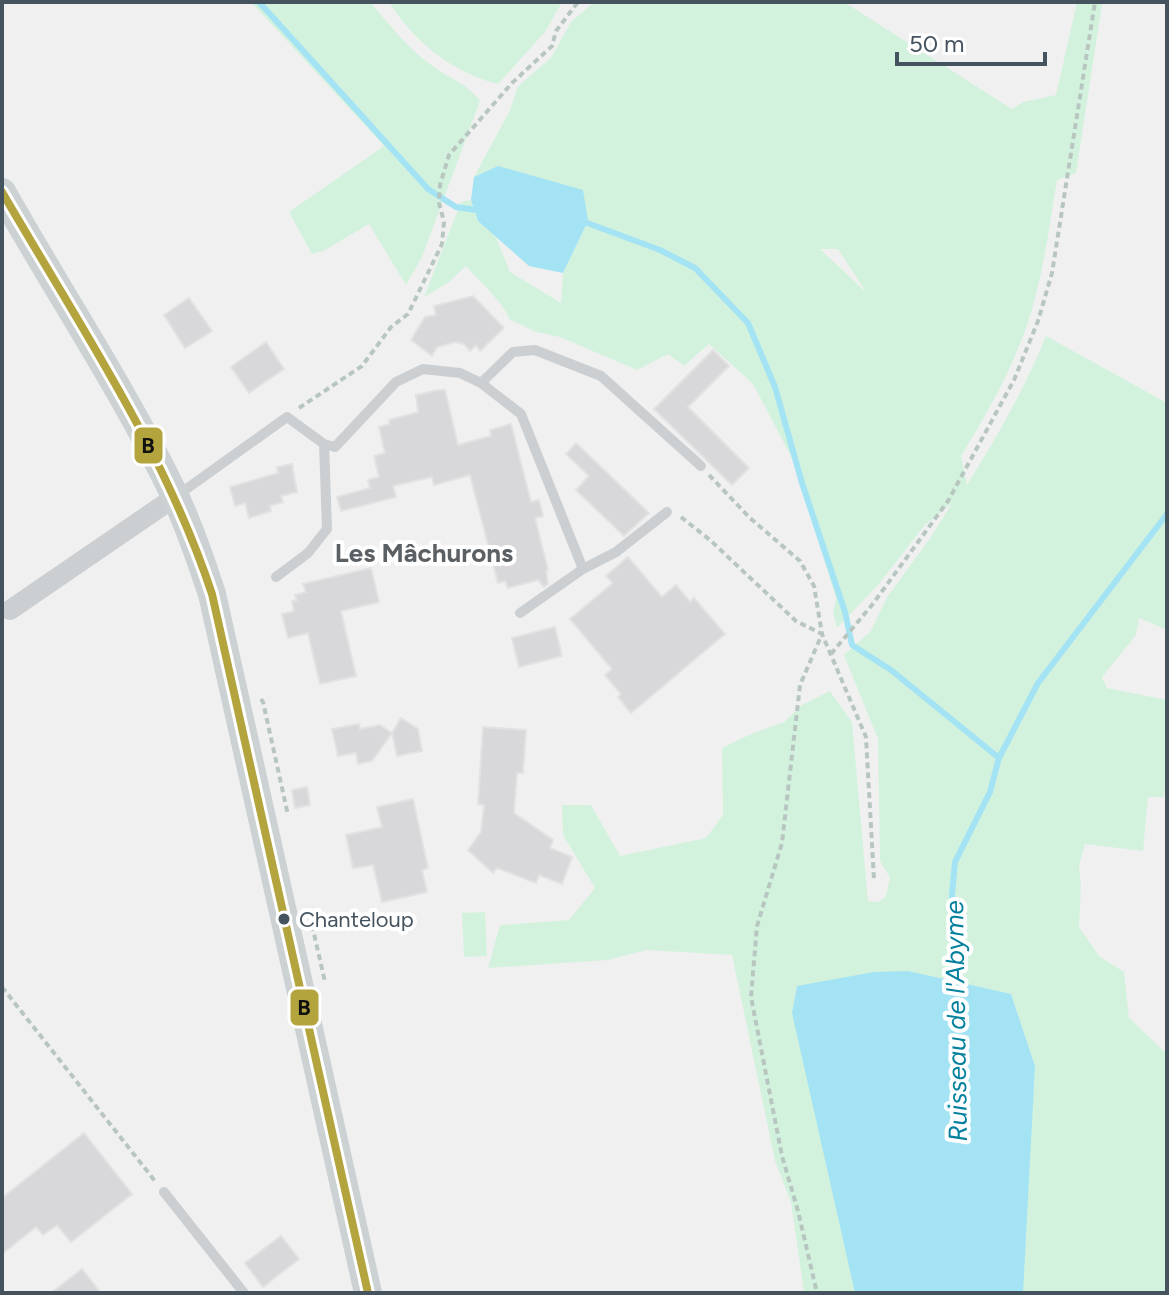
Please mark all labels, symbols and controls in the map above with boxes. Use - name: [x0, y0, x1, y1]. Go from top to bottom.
- scale bar: [897, 16, 1045, 66]
- text: 50 m: [909, 29, 965, 58]
- line badge: B: [133, 426, 164, 465]
- text: B: [141, 432, 155, 459]
- district label: Les Mâchurons: [335, 537, 513, 569]
- water label: Ruisseau de l'Abyme: [938, 900, 974, 1142]
- place label: Chanteloup: [299, 906, 414, 933]
- marker: Chanteloup: [276, 911, 292, 927]
- line badge: B: [289, 988, 320, 1027]
- text: B: [297, 994, 311, 1021]

